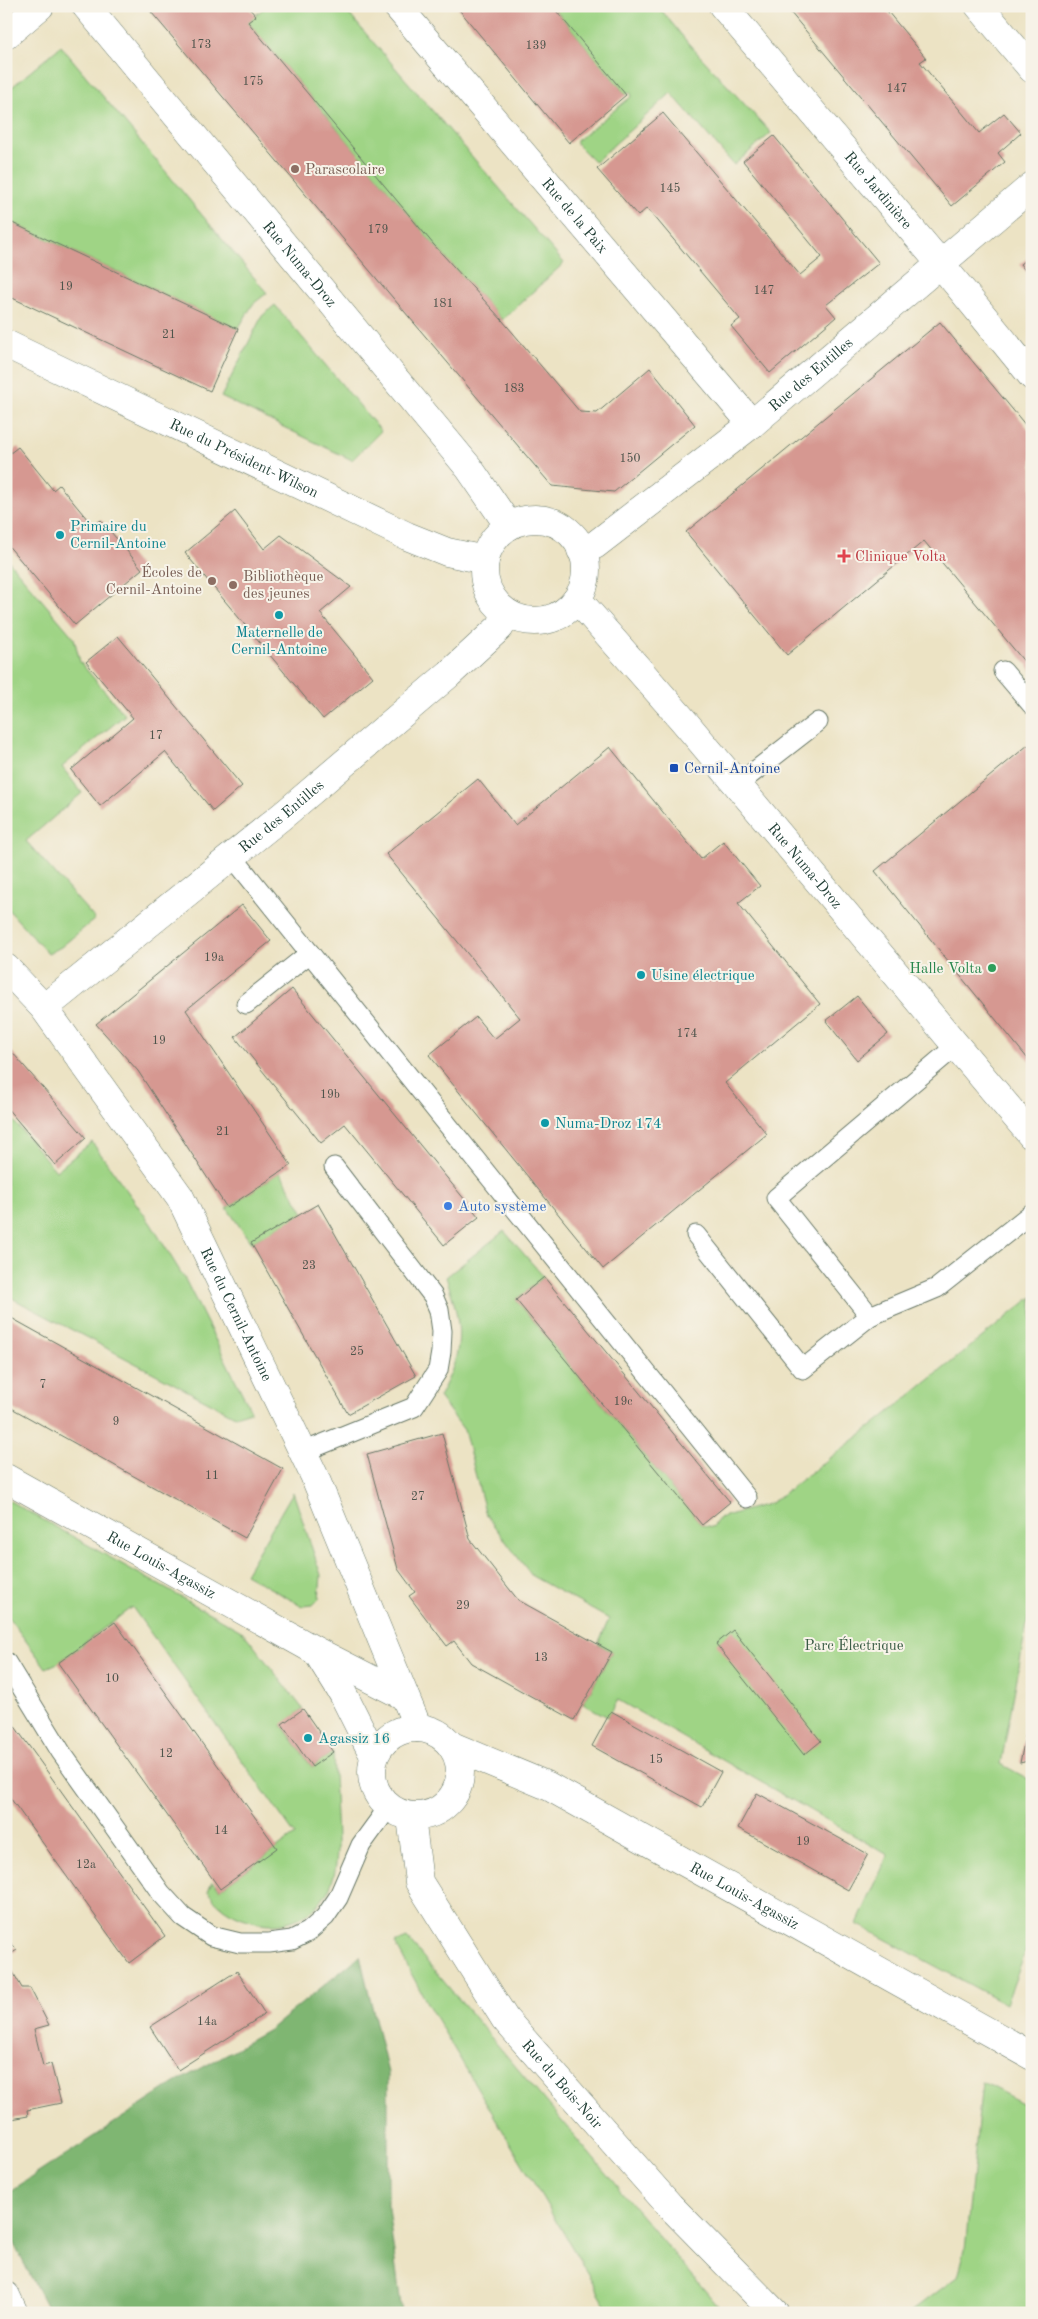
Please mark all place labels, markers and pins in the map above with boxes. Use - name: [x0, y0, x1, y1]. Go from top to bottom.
- marker: Parascolaire: [289, 163, 301, 175]
- place label: Parascolaire: [305, 163, 385, 178]
- place label: Primaire du Cernil-Antoine: [70, 520, 166, 552]
- marker: Primaire du Cernil-Antoine: [54, 529, 66, 541]
- marker: Clinique Volta: [837, 549, 851, 563]
- place label: Clinique Volta: [855, 550, 947, 565]
- place label: Écoles de Cernil-Antoine: [106, 563, 202, 598]
- place label: Bibliothèque des jeunes: [243, 570, 323, 602]
- marker: Écoles de Cernil-Antoine: [206, 575, 218, 587]
- marker: Bibliothèque des jeunes: [227, 579, 239, 591]
- marker: Maternelle de Cernil-Antoine: [273, 609, 285, 621]
- place label: Maternelle de Cernil-Antoine: [231, 626, 327, 658]
- marker: Cernil-Antoine: [668, 762, 680, 774]
- place label: Cernil-Antoine: [684, 762, 780, 777]
- place label: Halle Volta: [909, 962, 983, 977]
- marker: Halle Volta: [986, 962, 998, 974]
- marker: Usine électrique: [635, 969, 647, 981]
- place label: Usine électrique: [651, 969, 755, 984]
- marker: Numa-Droz 174: [539, 1117, 551, 1129]
- place label: Numa-Droz 174: [555, 1117, 662, 1132]
- marker: Auto système: [442, 1200, 454, 1212]
- place label: Auto système: [458, 1200, 546, 1215]
- marker: Agassiz 16: [302, 1732, 314, 1744]
- place label: Agassiz 16: [318, 1732, 390, 1747]

